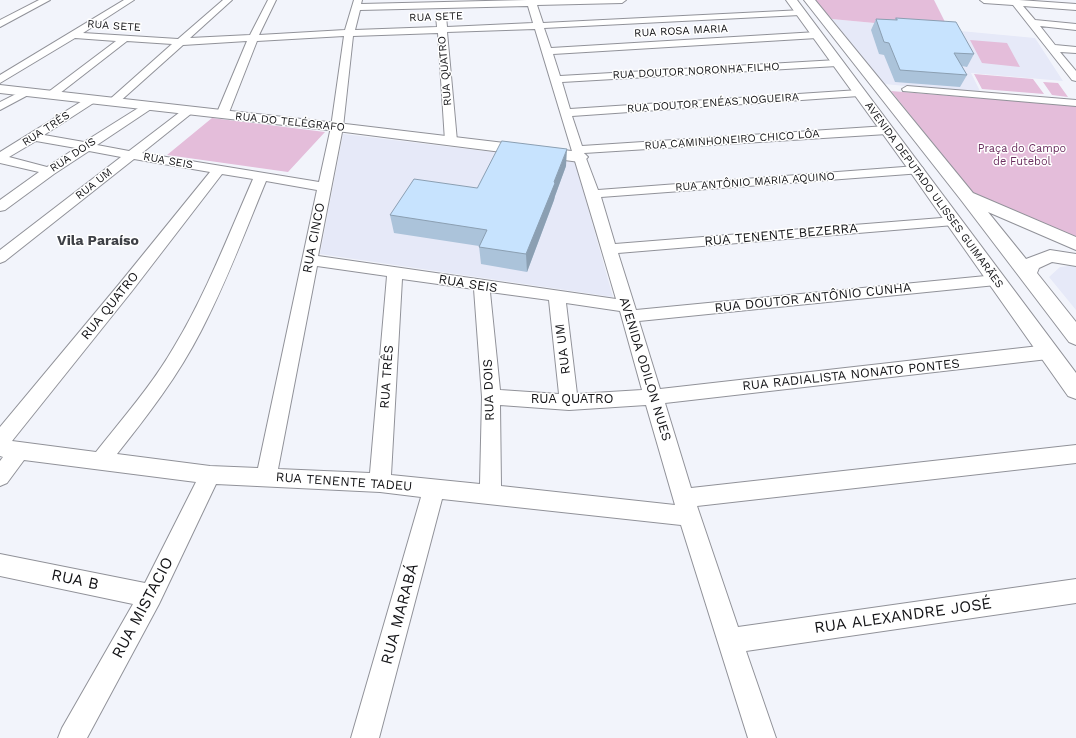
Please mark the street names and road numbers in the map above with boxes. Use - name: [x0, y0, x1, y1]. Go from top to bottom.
- street label: RUA SETE: [409, 9, 463, 25]
- street label: RUA SETE: [87, 18, 141, 34]
- street label: RUA ROSA MARIA: [634, 22, 728, 40]
- street label: RUA QUATRO: [435, 36, 455, 106]
- street label: RUA DOUTOR NORONHA FILHO: [612, 60, 780, 82]
- street label: RUA DOUTOR ENÉAS NOGUEIRA: [627, 90, 799, 116]
- street label: AVENIDA DEPUTADO ULISSES GUIMARÃES: [862, 99, 1006, 291]
- street label: RUA TRÊS: [20, 109, 72, 149]
- street label: RUA DO TELÉGRAFO: [235, 110, 345, 134]
- street label: RUA CAMINHONEIRO CHICO LÔA: [644, 127, 820, 153]
- street label: RUA DOIS: [48, 135, 98, 175]
- street label: RUA SEIS: [142, 150, 194, 172]
- street label: RUA UM: [73, 166, 115, 202]
- street label: RUA ANTÔNIO MARIA AQUINO: [675, 170, 835, 194]
- street label: RUA CINCO: [300, 201, 328, 275]
- street label: RUA TENENTE BEZERRA: [704, 221, 858, 249]
- street label: RUA QUATRO: [78, 269, 142, 343]
- street label: RUA SEIS: [437, 272, 499, 296]
- street label: RUA DOUTOR ANTÔNIO CUNHA: [714, 280, 912, 316]
- street label: AVENIDA ODILON NUES: [616, 295, 674, 443]
- street label: RUA UM: [552, 323, 574, 375]
- street label: RUA TRÊS: [377, 345, 397, 409]
- street label: RUA RADIALISTA NONATO PONTES: [742, 356, 960, 394]
- street label: RUA DOIS: [480, 359, 498, 421]
- street label: RUA QUATRO: [531, 391, 613, 407]
- street label: RUA TENENTE TADEU: [275, 469, 413, 495]
- street label: RUA MISTACIO: [108, 554, 178, 662]
- street label: RUA MARABÁ: [377, 561, 423, 667]
- street label: RUA B: [49, 566, 101, 594]
- street label: RUA ALEXANDRE JOSÉ: [813, 594, 993, 638]

